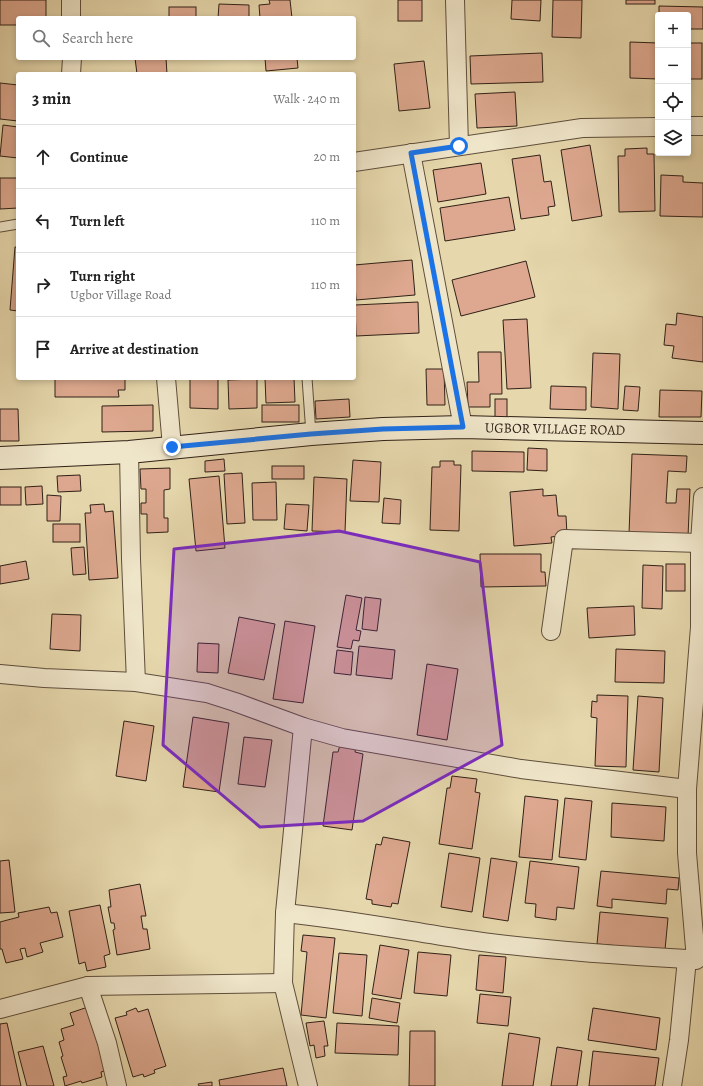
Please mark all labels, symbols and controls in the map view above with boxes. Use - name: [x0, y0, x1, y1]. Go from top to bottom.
- map controls: [655, 12, 691, 156]
- button: +: [655, 12, 691, 48]
- search box: [16, 16, 356, 60]
- icon: search: [30, 27, 52, 49]
- text: Search here: [62, 28, 133, 48]
- button: −: [655, 48, 691, 84]
- button: locate: [655, 84, 691, 120]
- text: 3 min: [32, 87, 71, 110]
- text: Walk · 240 m: [273, 90, 340, 107]
- button: layers: [655, 120, 691, 156]
- route start: [450, 137, 468, 155]
- icon: ahead: [32, 146, 54, 168]
- text: Continue: [70, 147, 128, 167]
- text: 20 m: [314, 148, 340, 165]
- icon: left: [32, 210, 54, 232]
- text: Turn left: [70, 211, 125, 231]
- text: 110 m: [311, 212, 340, 229]
- text: Turn right: [70, 266, 135, 286]
- icon: right: [32, 274, 54, 296]
- text: 110 m: [311, 276, 340, 293]
- text: Ugbor Village Road: [70, 286, 171, 303]
- icon: arrive: [32, 338, 54, 360]
- text: Arrive at destination: [70, 339, 199, 359]
- street label: UGBOR VILLAGE ROAD: [485, 418, 626, 440]
- route end: [163, 438, 181, 456]

